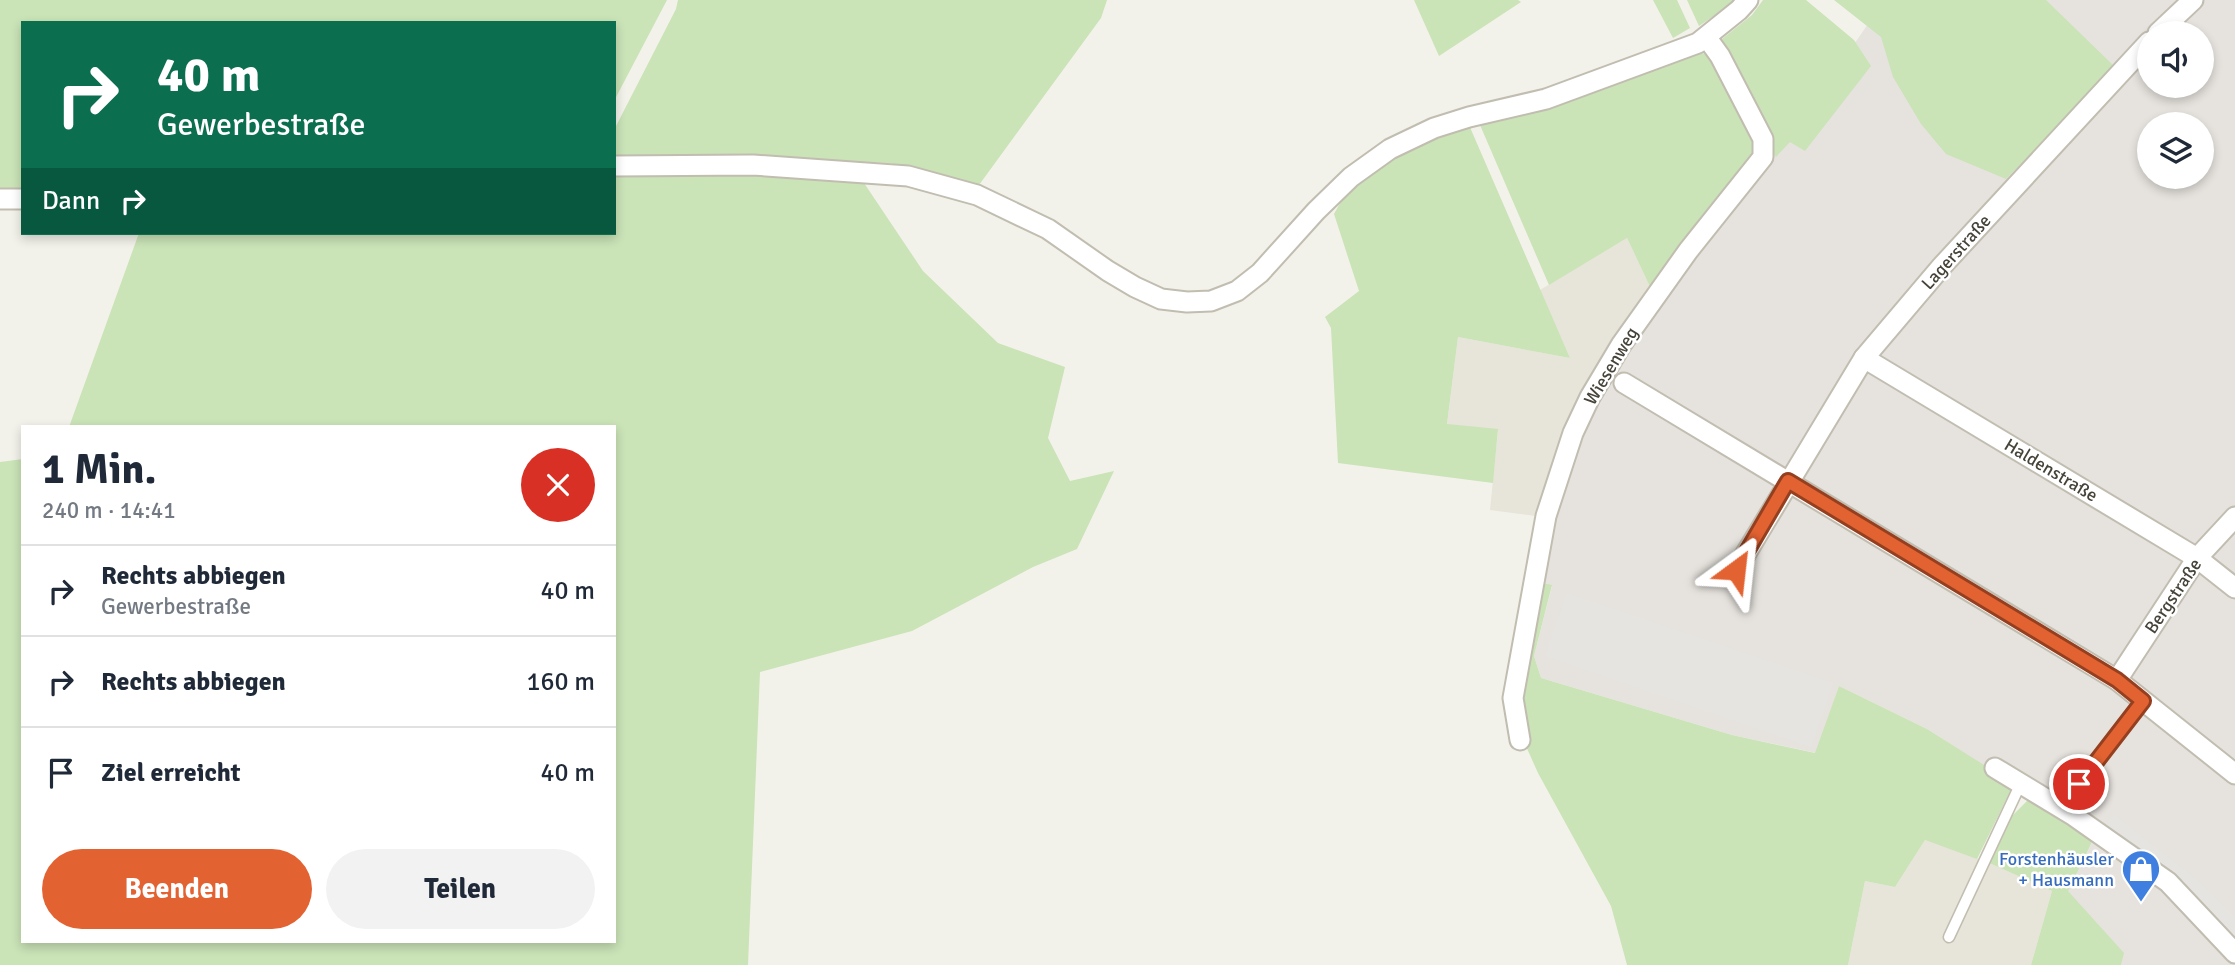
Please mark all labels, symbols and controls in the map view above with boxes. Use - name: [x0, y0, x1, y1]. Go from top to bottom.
- map controls: [2137, 21, 2214, 189]
- button: sound: [2137, 21, 2214, 98]
- text: 40 m: [157, 45, 260, 105]
- icon: right: [42, 49, 133, 140]
- text: Gewerbestraße: [157, 105, 366, 144]
- button: layers: [2137, 112, 2214, 189]
- icon: right: [114, 182, 152, 220]
- text: Dann: [42, 185, 100, 217]
- street label: Lagerstraße: [1917, 210, 1995, 294]
- street label: Wiesenweg: [1579, 323, 1643, 409]
- street label: Haldenstraße: [2000, 434, 2102, 506]
- text: 1 Min.: [42, 444, 156, 495]
- button: close: [521, 448, 595, 522]
- text: 240 m · 14:41: [42, 496, 176, 525]
- position arrow: [1699, 533, 1773, 607]
- street label: Bergstraße: [2140, 554, 2206, 638]
- text: Rechts abbiegen: [101, 560, 286, 592]
- icon: right: [42, 572, 80, 610]
- text: 40 m: [540, 575, 595, 607]
- text: Gewerbestraße: [101, 592, 251, 621]
- icon: right: [42, 663, 80, 701]
- text: Rechts abbiegen: [101, 666, 286, 698]
- text: 160 m: [526, 666, 595, 698]
- icon: arrive: [42, 754, 80, 792]
- pin: [2049, 754, 2109, 814]
- text: Ziel erreicht: [101, 757, 241, 789]
- text: 40 m: [540, 757, 595, 789]
- icon: arrive: [2060, 765, 2098, 803]
- place label: Forstenhäusler + Hausmann: [1999, 848, 2114, 891]
- shop icon: Forstenhäusler + Hausmann: [2120, 848, 2162, 903]
- button: Beenden: [42, 849, 312, 929]
- button: Teilen: [326, 849, 595, 929]

